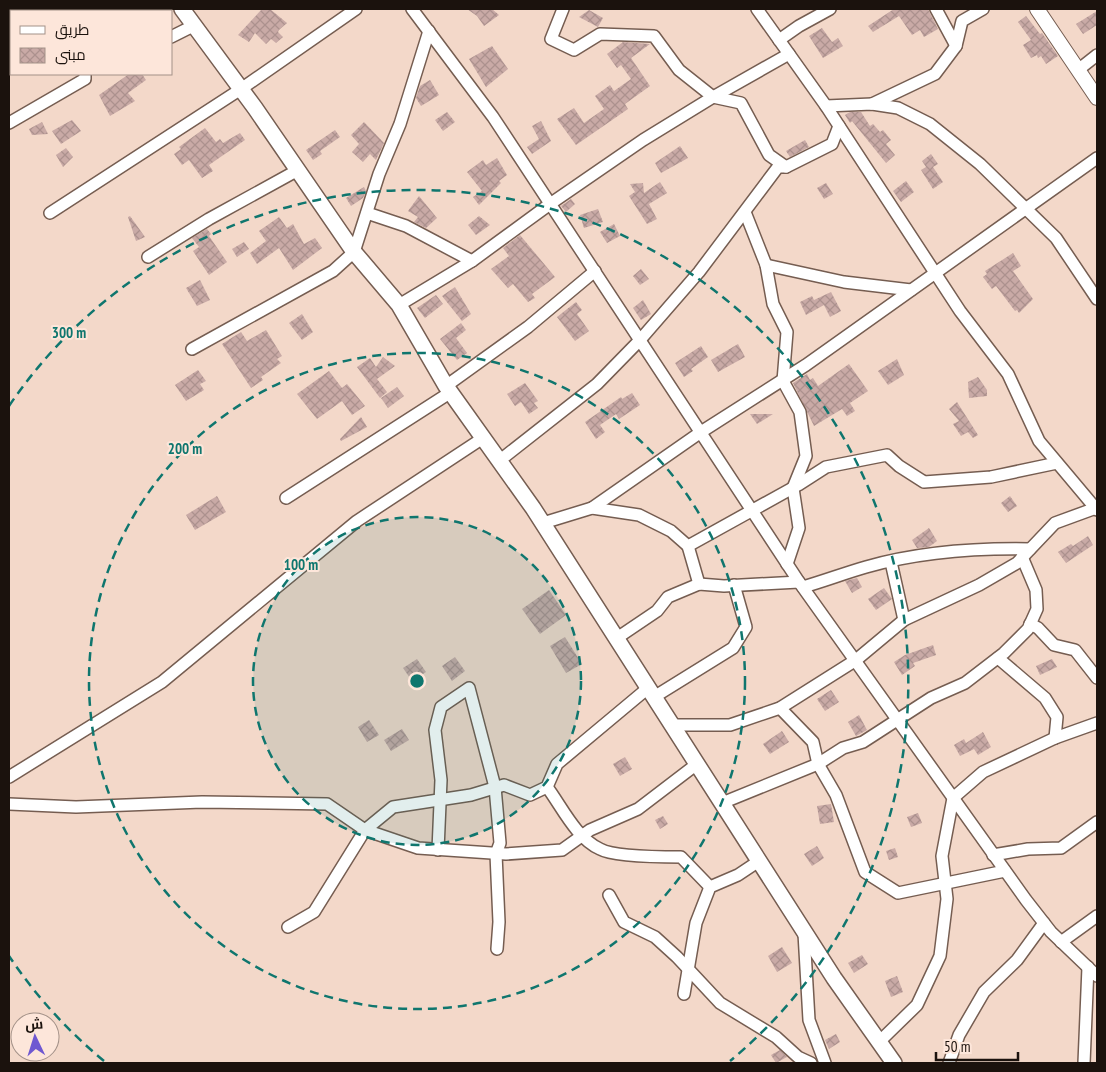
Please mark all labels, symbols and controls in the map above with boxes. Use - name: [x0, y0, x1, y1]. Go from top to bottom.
- legend: [10, 10, 172, 75]
- text: طريق: [55, 20, 89, 40]
- text: مبنى: [55, 45, 86, 65]
- text: 300 m: [52, 323, 86, 342]
- text: 200 m: [168, 439, 202, 458]
- text: 100 m: [284, 555, 318, 574]
- centre of rings: [408, 672, 426, 690]
- north arrow: [10, 1012, 60, 1062]
- text: ش: [25, 1014, 44, 1034]
- scale bar: [936, 1030, 1018, 1062]
- text: 50 m: [944, 1037, 970, 1056]

